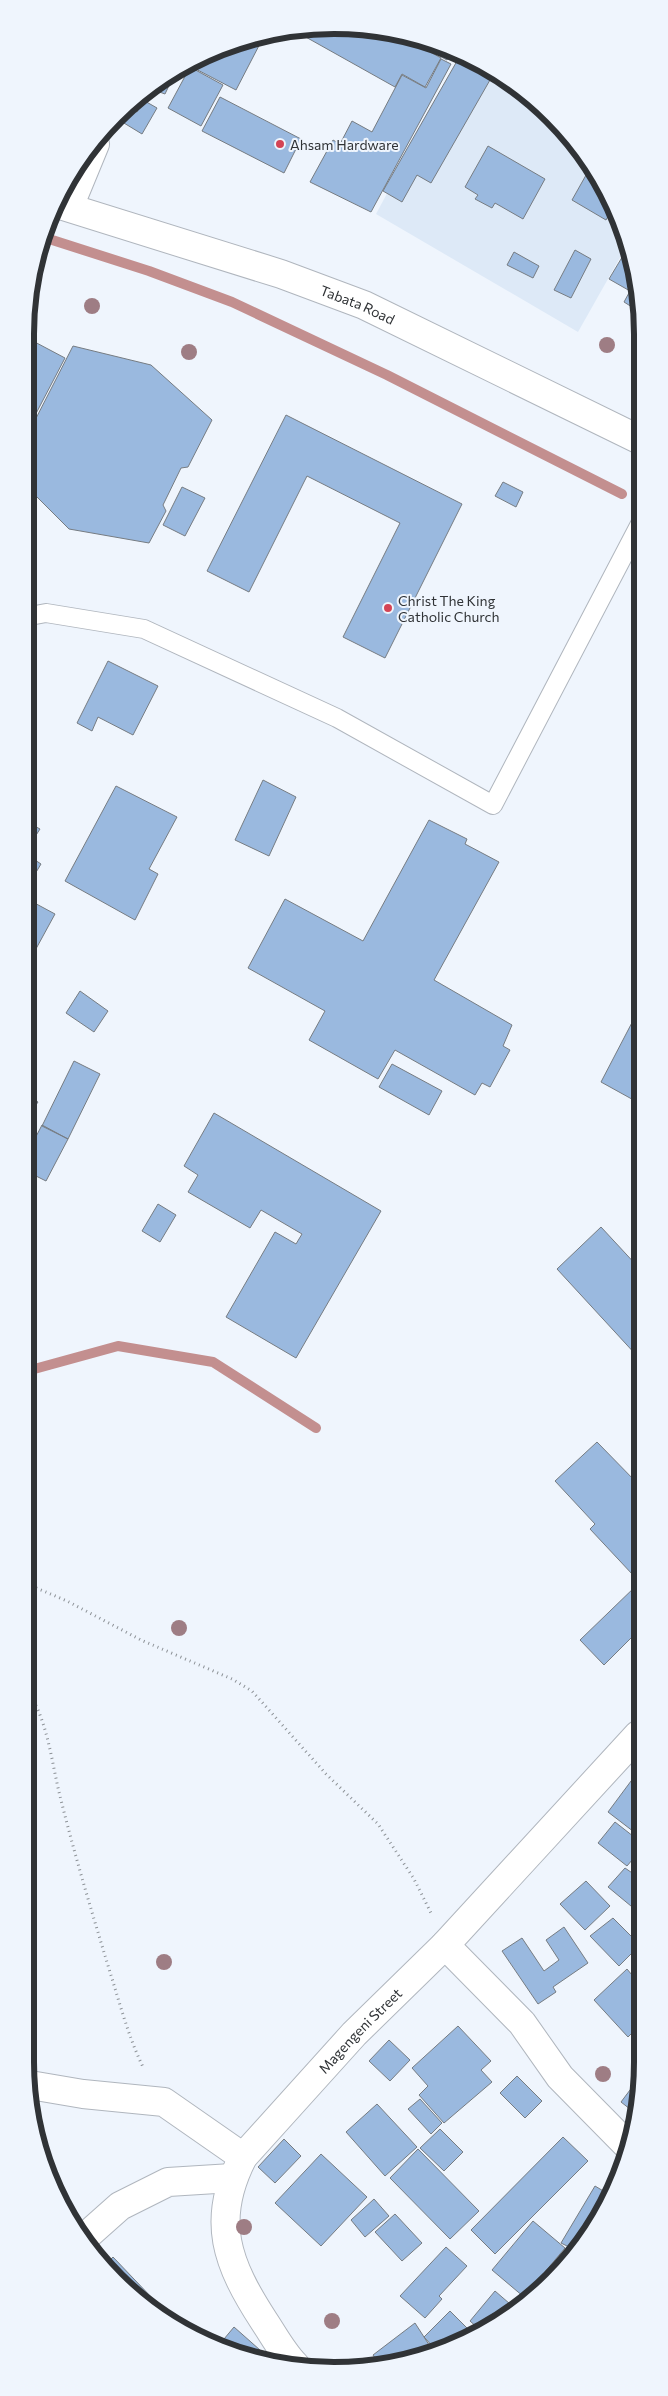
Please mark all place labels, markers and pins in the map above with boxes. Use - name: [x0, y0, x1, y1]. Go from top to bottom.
- place label: Ahsam Hardware: [290, 136, 399, 153]
- marker: Ahsam Hardware: [274, 138, 286, 150]
- place label: Christ The King Catholic Church: [398, 592, 500, 625]
- marker: Christ The King Catholic Church: [382, 602, 394, 614]

